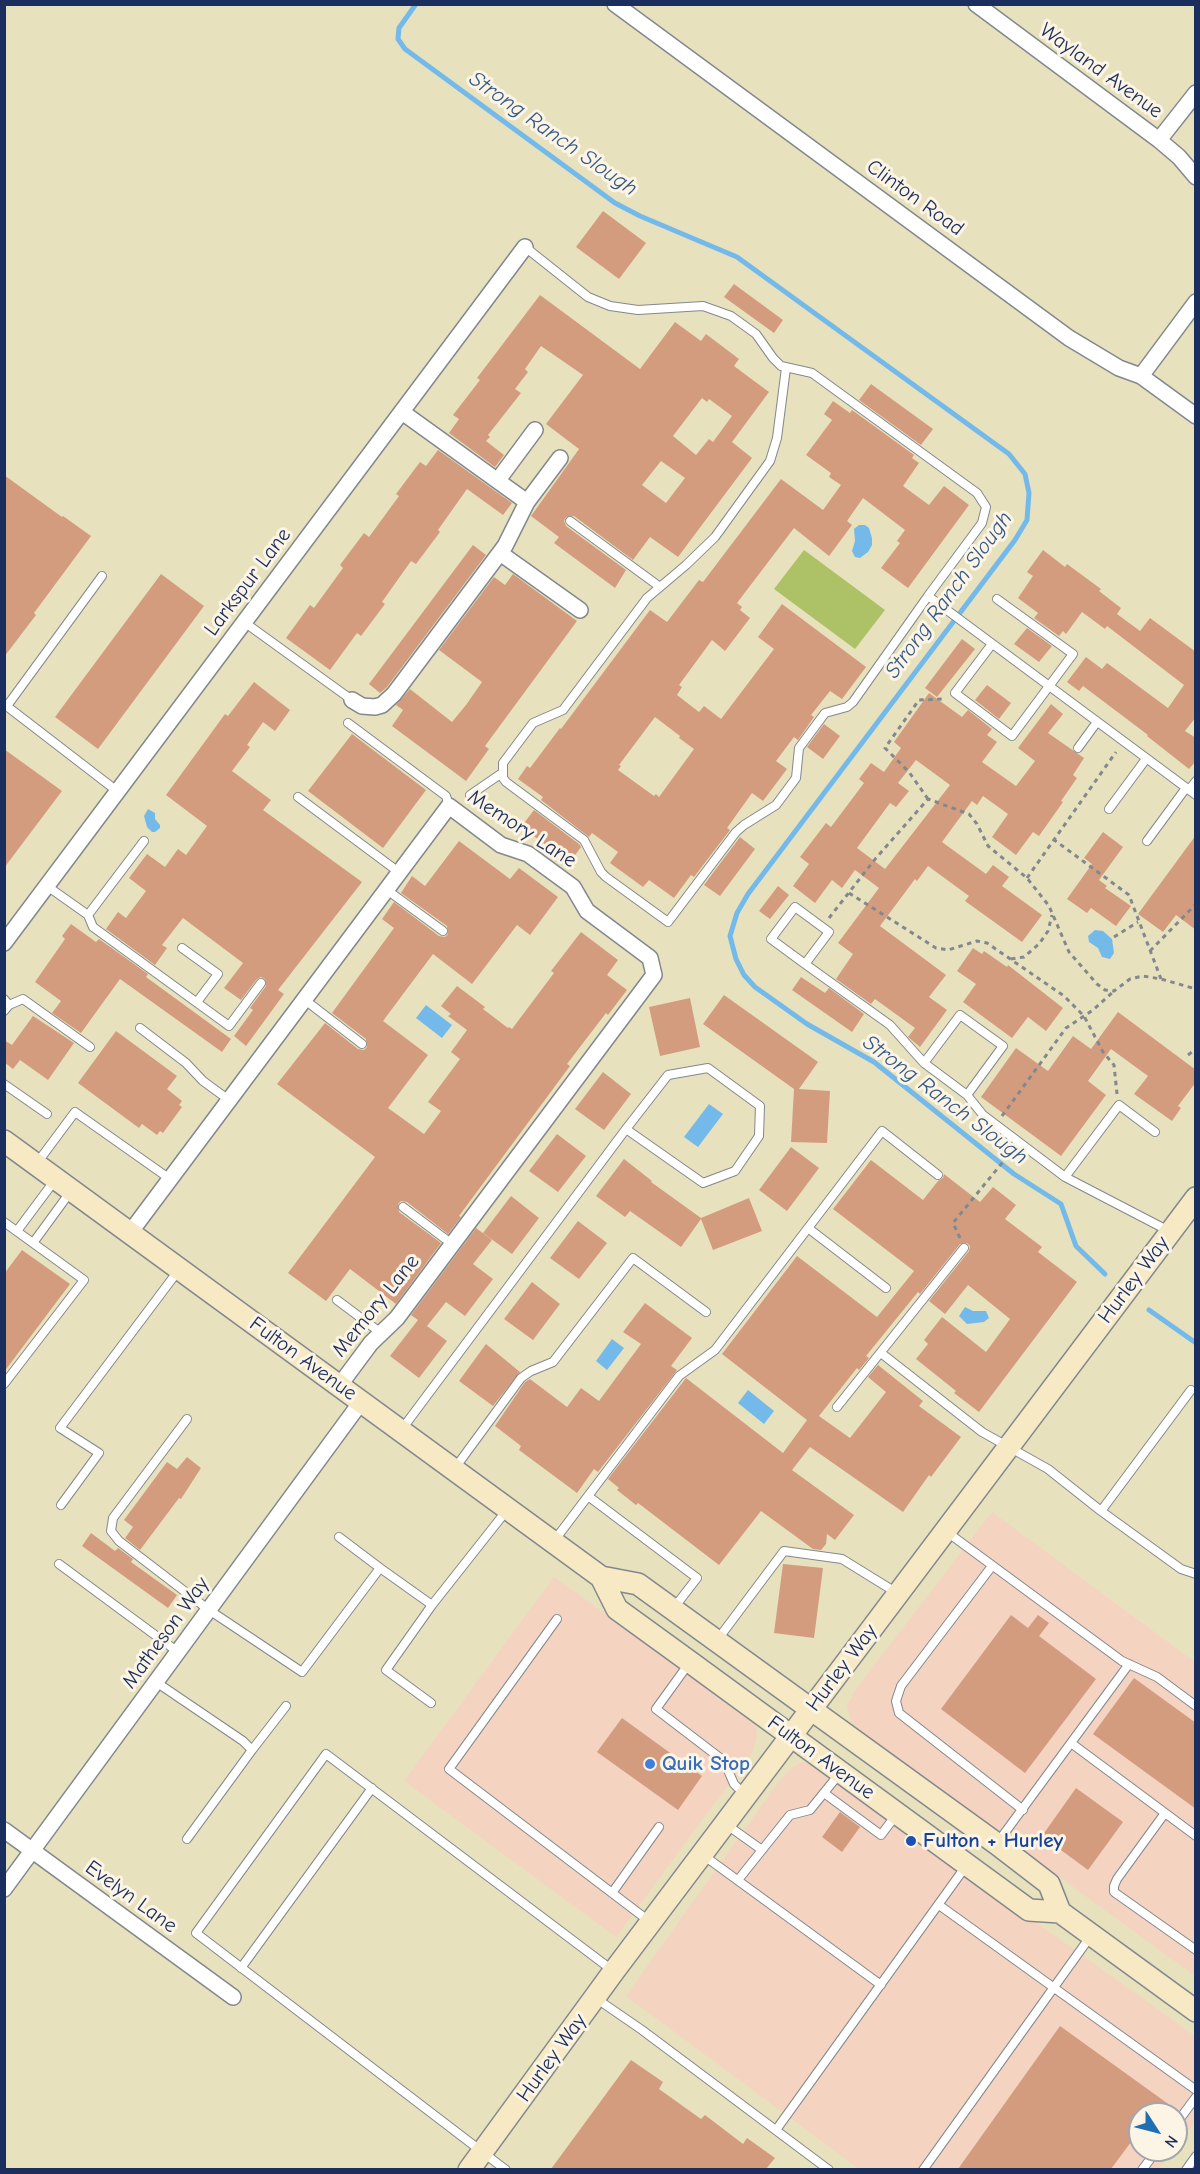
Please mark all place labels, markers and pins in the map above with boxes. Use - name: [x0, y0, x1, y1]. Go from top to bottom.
- place label: Quik Stop: [662, 1751, 750, 1777]
- marker: Quik Stop: [643, 1757, 657, 1771]
- place label: Fulton + Hurley: [923, 1828, 1063, 1854]
- marker: Fulton + Hurley: [904, 1834, 918, 1848]

